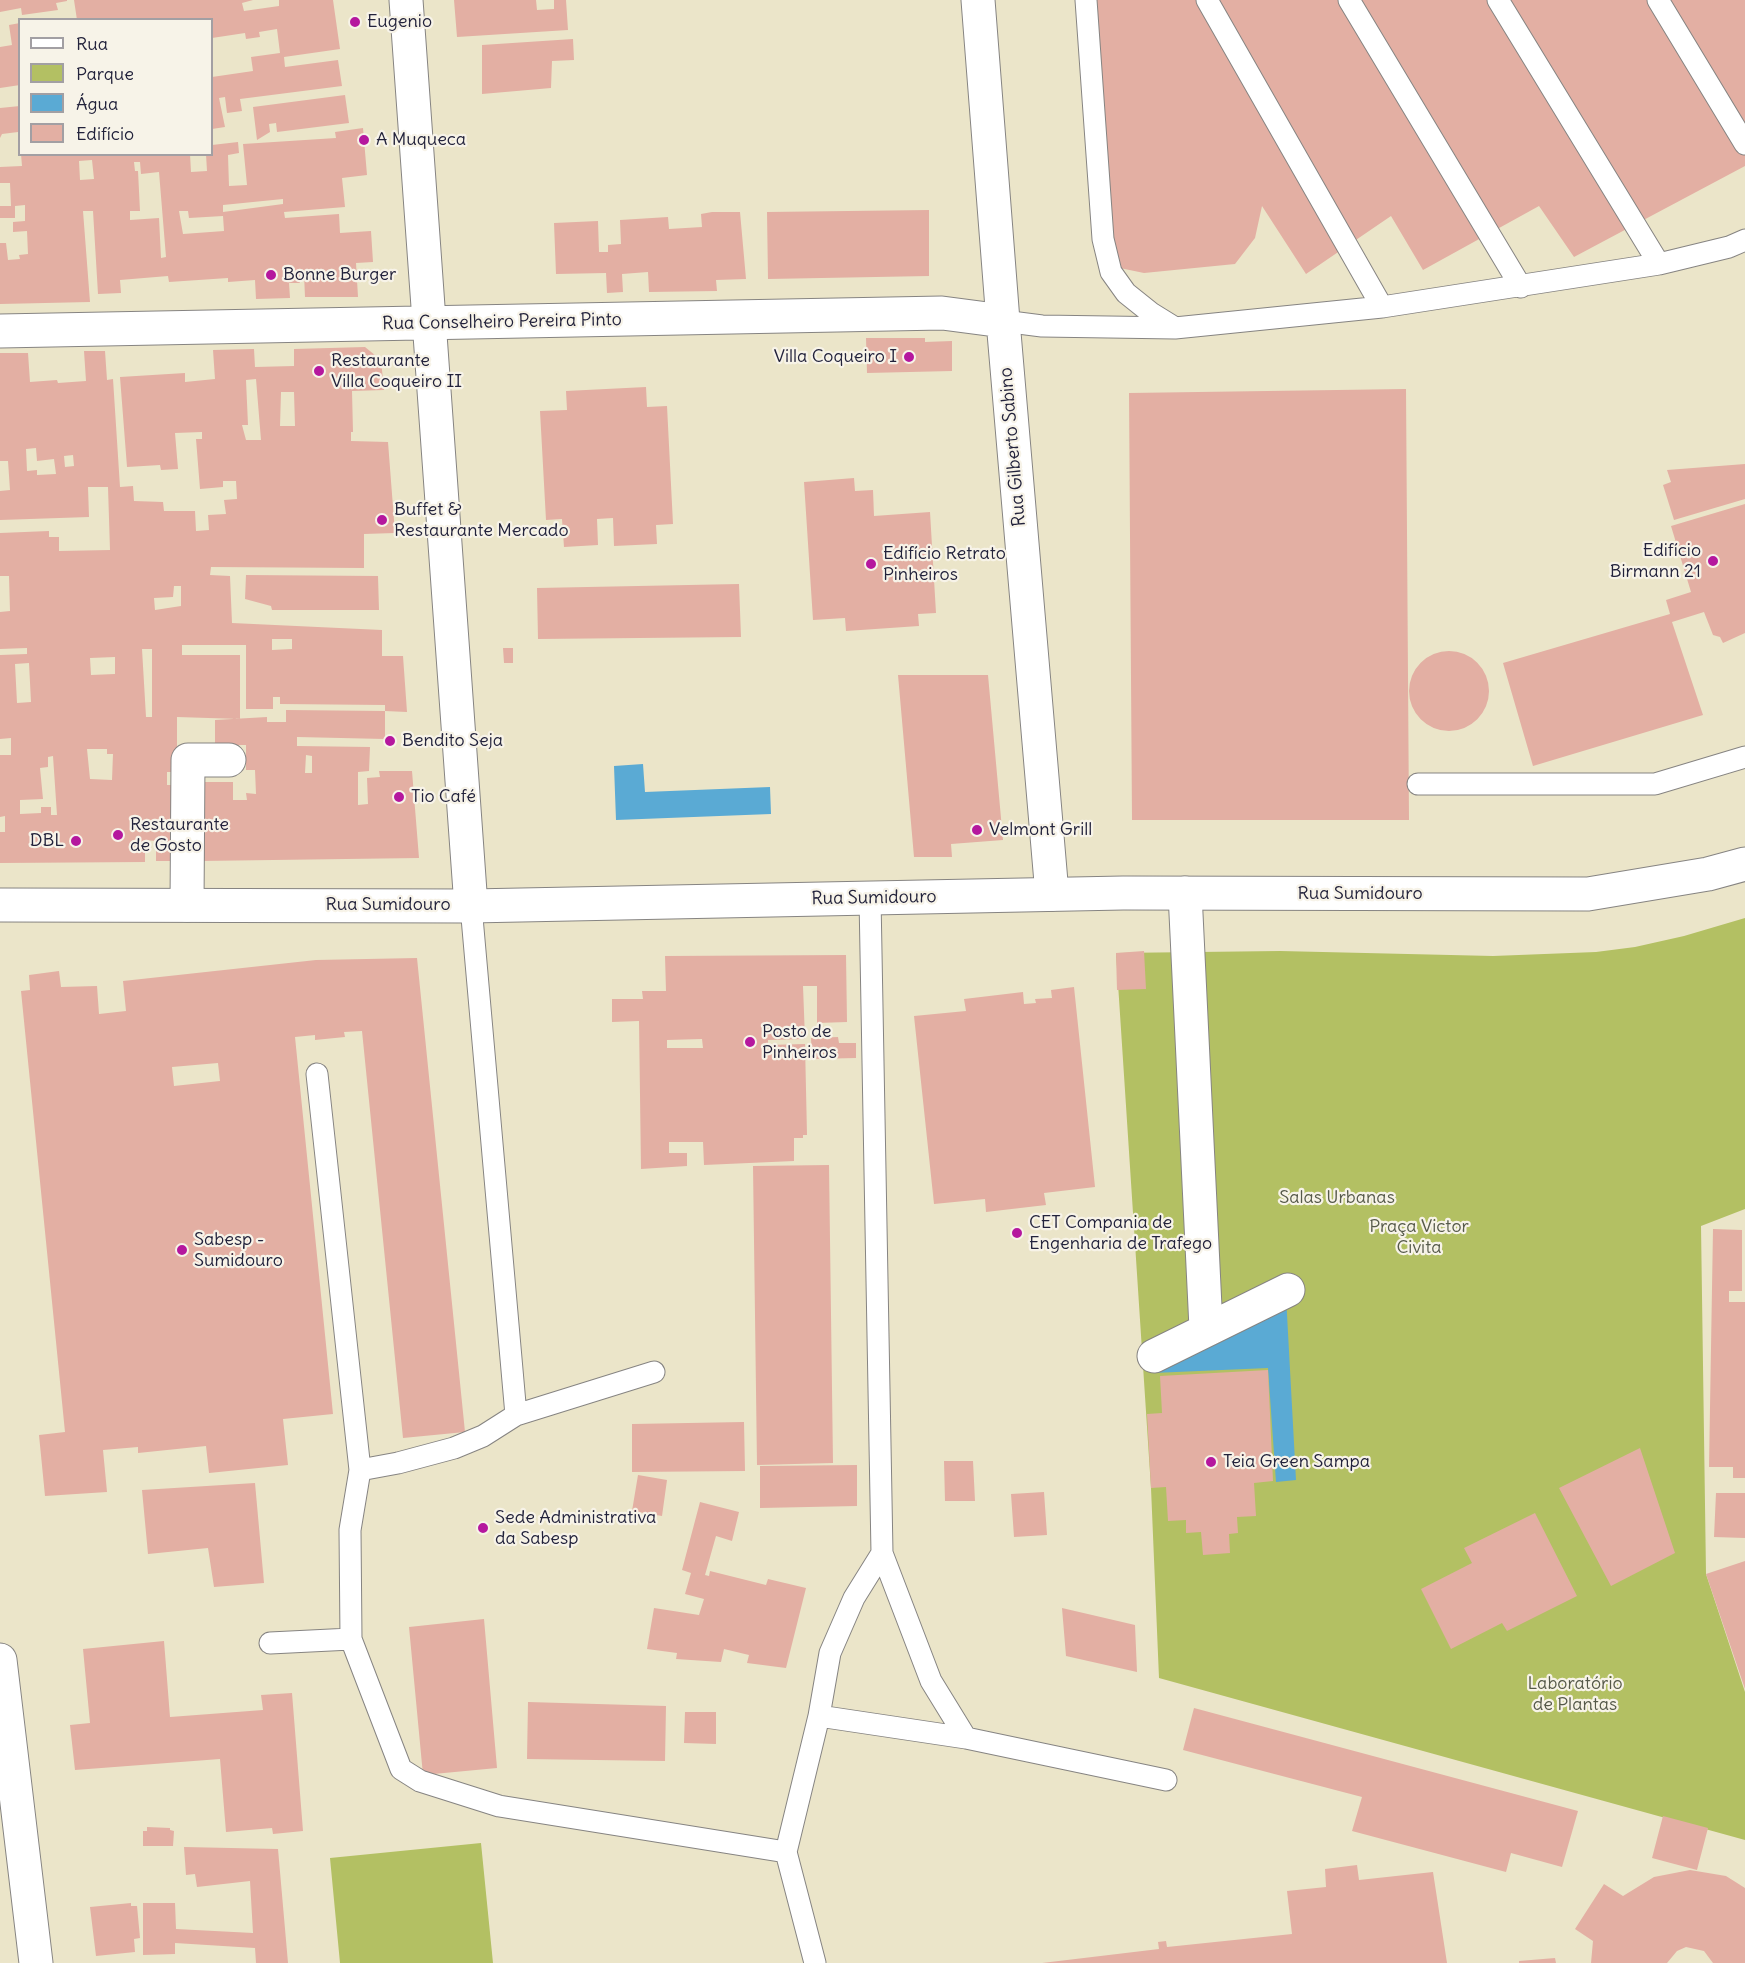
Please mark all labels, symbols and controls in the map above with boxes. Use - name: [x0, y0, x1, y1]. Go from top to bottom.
- place label: Eugenio: [367, 11, 432, 33]
- marker: Eugenio: [348, 15, 362, 29]
- legend: [18, 18, 213, 156]
- text: Rua: [76, 32, 108, 55]
- text: Parque: [76, 62, 134, 85]
- text: Água: [76, 92, 118, 115]
- text: Edifício: [76, 122, 134, 145]
- place label: A Muqueca: [376, 129, 466, 151]
- marker: A Muqueca: [357, 133, 371, 147]
- place label: Bonne Burger: [283, 264, 396, 286]
- marker: Bonne Burger: [264, 268, 278, 282]
- street label: Rua Conselheiro Pereira Pinto: [382, 309, 622, 335]
- place label: Villa Coqueiro I: [774, 346, 897, 368]
- place label: Restaurante Villa Coqueiro II: [331, 350, 462, 392]
- marker: Villa Coqueiro I: [902, 350, 916, 364]
- marker: Restaurante Villa Coqueiro II: [312, 364, 326, 378]
- street label: Rua Gilberto Sabino: [995, 367, 1031, 527]
- place label: Buffet & Restaurante Mercado: [394, 499, 569, 542]
- marker: Buffet & Restaurante Mercado: [375, 513, 389, 527]
- place label: Edifício Birmann 21: [1610, 540, 1701, 582]
- place label: Edifício Retrato Pinheiros: [883, 543, 1006, 586]
- marker: Edifício Birmann 21: [1706, 554, 1720, 568]
- marker: Edifício Retrato Pinheiros: [864, 557, 878, 571]
- place label: Bendito Seja: [402, 730, 503, 752]
- marker: Bendito Seja: [383, 734, 397, 748]
- place label: Tio Café: [411, 786, 476, 808]
- marker: Tio Café: [392, 790, 406, 804]
- place label: Restaurante de Gosto: [130, 814, 229, 856]
- place label: Velmont Grill: [989, 819, 1092, 841]
- marker: Velmont Grill: [970, 823, 984, 837]
- marker: Restaurante de Gosto: [111, 828, 125, 842]
- place label: DBL: [30, 830, 64, 852]
- marker: DBL: [69, 834, 83, 848]
- street label: Rua Sumidouro: [1297, 883, 1423, 905]
- street label: Rua Sumidouro: [811, 886, 937, 910]
- street label: Rua Sumidouro: [325, 894, 451, 916]
- place label: Posto de Pinheiros: [762, 1021, 837, 1064]
- marker: Posto de Pinheiros: [743, 1035, 757, 1049]
- park label: Salas Urbanas: [1279, 1187, 1395, 1209]
- place label: CET Compania de Engenharia de Trafego: [1029, 1212, 1212, 1254]
- park label: Praça Victor Civita: [1369, 1216, 1469, 1258]
- marker: CET Compania de Engenharia de Trafego: [1010, 1226, 1024, 1240]
- place label: Sabesp - Sumidouro: [194, 1229, 283, 1272]
- marker: Sabesp - Sumidouro: [175, 1243, 189, 1257]
- place label: Teia Green Sampa: [1223, 1451, 1370, 1473]
- marker: Teia Green Sampa: [1204, 1455, 1218, 1469]
- place label: Sede Administrativa da Sabesp: [495, 1507, 656, 1550]
- marker: Sede Administrativa da Sabesp: [476, 1521, 490, 1535]
- park label: Laboratório de Plantas: [1527, 1673, 1623, 1716]

